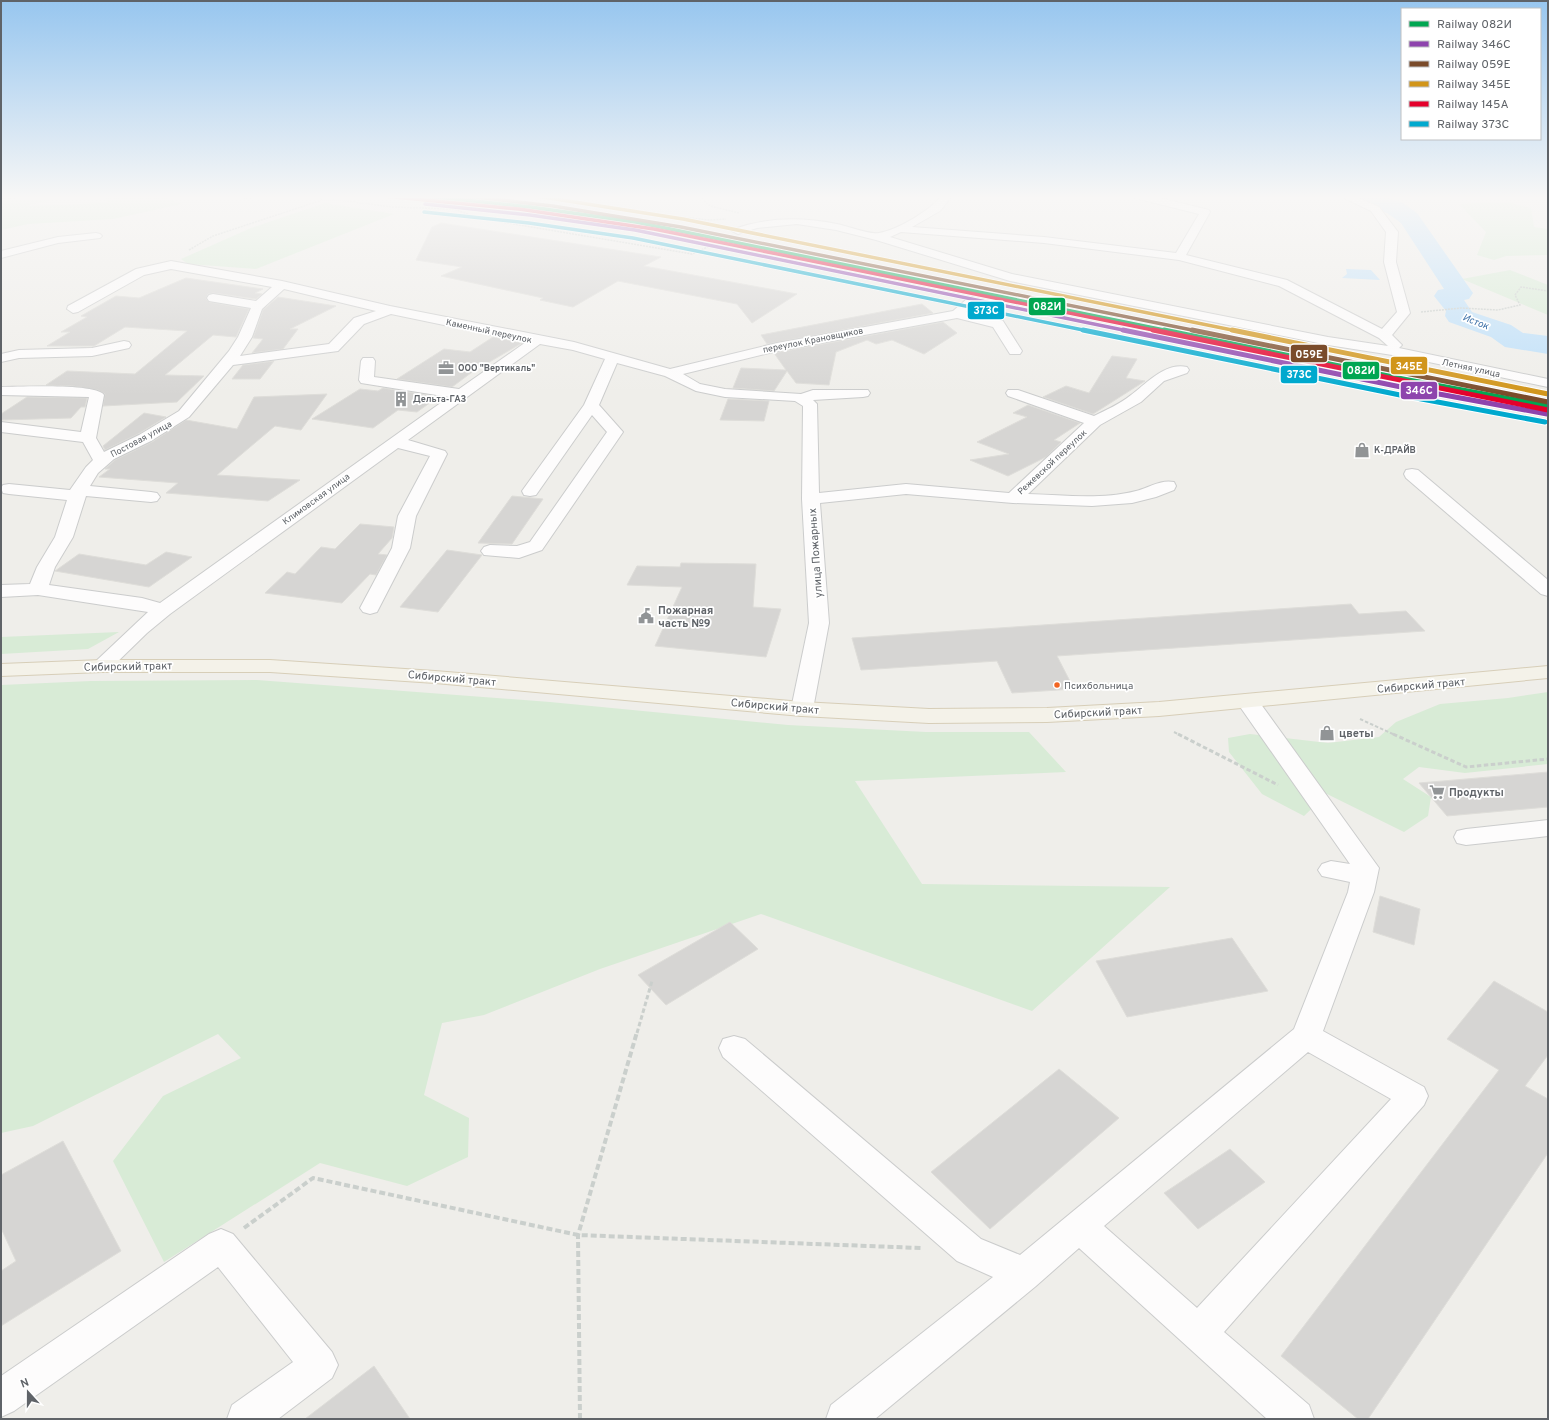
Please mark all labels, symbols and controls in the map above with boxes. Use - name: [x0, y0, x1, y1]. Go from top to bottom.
- legend: [1401, 8, 1541, 140]
- text: Railway 082И: [1437, 17, 1512, 33]
- text: Railway 346С: [1437, 37, 1511, 53]
- text: Railway 059Е: [1437, 57, 1511, 73]
- text: Railway 345Е: [1437, 77, 1511, 93]
- text: Railway 145А: [1437, 97, 1509, 113]
- text: Railway 373C: [1437, 117, 1510, 133]
- line badge: 082И: [1028, 297, 1066, 316]
- text: 082И: [1033, 300, 1061, 314]
- line badge: 373C: [967, 301, 1005, 320]
- text: 373C: [973, 304, 999, 318]
- water label: Исток: [1460, 311, 1491, 333]
- street label: Каменный переулок: [445, 317, 533, 346]
- street label: переулок Крановщиков: [762, 325, 864, 356]
- line badge: 059Е: [1290, 344, 1328, 363]
- text: 059Е: [1295, 348, 1323, 362]
- line badge: 345Е: [1390, 356, 1428, 375]
- street label: Летняя улица: [1441, 357, 1501, 380]
- office icon: ООО "Вертикаль": [437, 359, 455, 377]
- text: 345Е: [1395, 360, 1423, 374]
- line badge: 082И: [1342, 361, 1380, 380]
- place label: ООО "Вертикаль": [458, 363, 535, 374]
- text: 082И: [1347, 364, 1375, 378]
- line badge: 373C: [1280, 365, 1318, 384]
- text: 373C: [1286, 368, 1312, 382]
- line badge: 346С: [1400, 381, 1438, 400]
- text: 346С: [1405, 384, 1433, 398]
- building icon: Дельта-ГАЗ: [392, 390, 410, 408]
- place label: Дельта-ГАЗ: [413, 394, 467, 405]
- street label: Постовая улица: [109, 418, 174, 460]
- street label: Режевской переулок: [1015, 427, 1089, 497]
- shop icon: К-ДРАЙВ: [1353, 441, 1371, 459]
- place label: К-ДРАЙВ: [1374, 444, 1416, 456]
- street label: Климовская улица: [280, 471, 352, 528]
- street label: улица Пожарных: [806, 507, 826, 598]
- place label: Пожарная часть №9: [658, 604, 713, 631]
- public building icon: Пожарная часть №9: [637, 607, 655, 625]
- street label: Сибирский тракт: [84, 659, 172, 675]
- street label: Сибирский тракт: [407, 668, 497, 690]
- street label: Сибирский тракт: [1376, 675, 1466, 697]
- marker: Психбольница: [1052, 680, 1062, 690]
- place label: Психбольница: [1064, 680, 1133, 693]
- street label: Сибирский тракт: [730, 696, 820, 718]
- street label: Сибирский тракт: [1053, 704, 1143, 722]
- shop icon: цветы: [1318, 724, 1336, 742]
- place label: цветы: [1339, 727, 1374, 741]
- supermarket icon: Продукты: [1428, 783, 1446, 801]
- place label: Продукты: [1449, 786, 1504, 800]
- north arrow: [8, 1372, 48, 1412]
- text: N: [19, 1376, 31, 1392]

